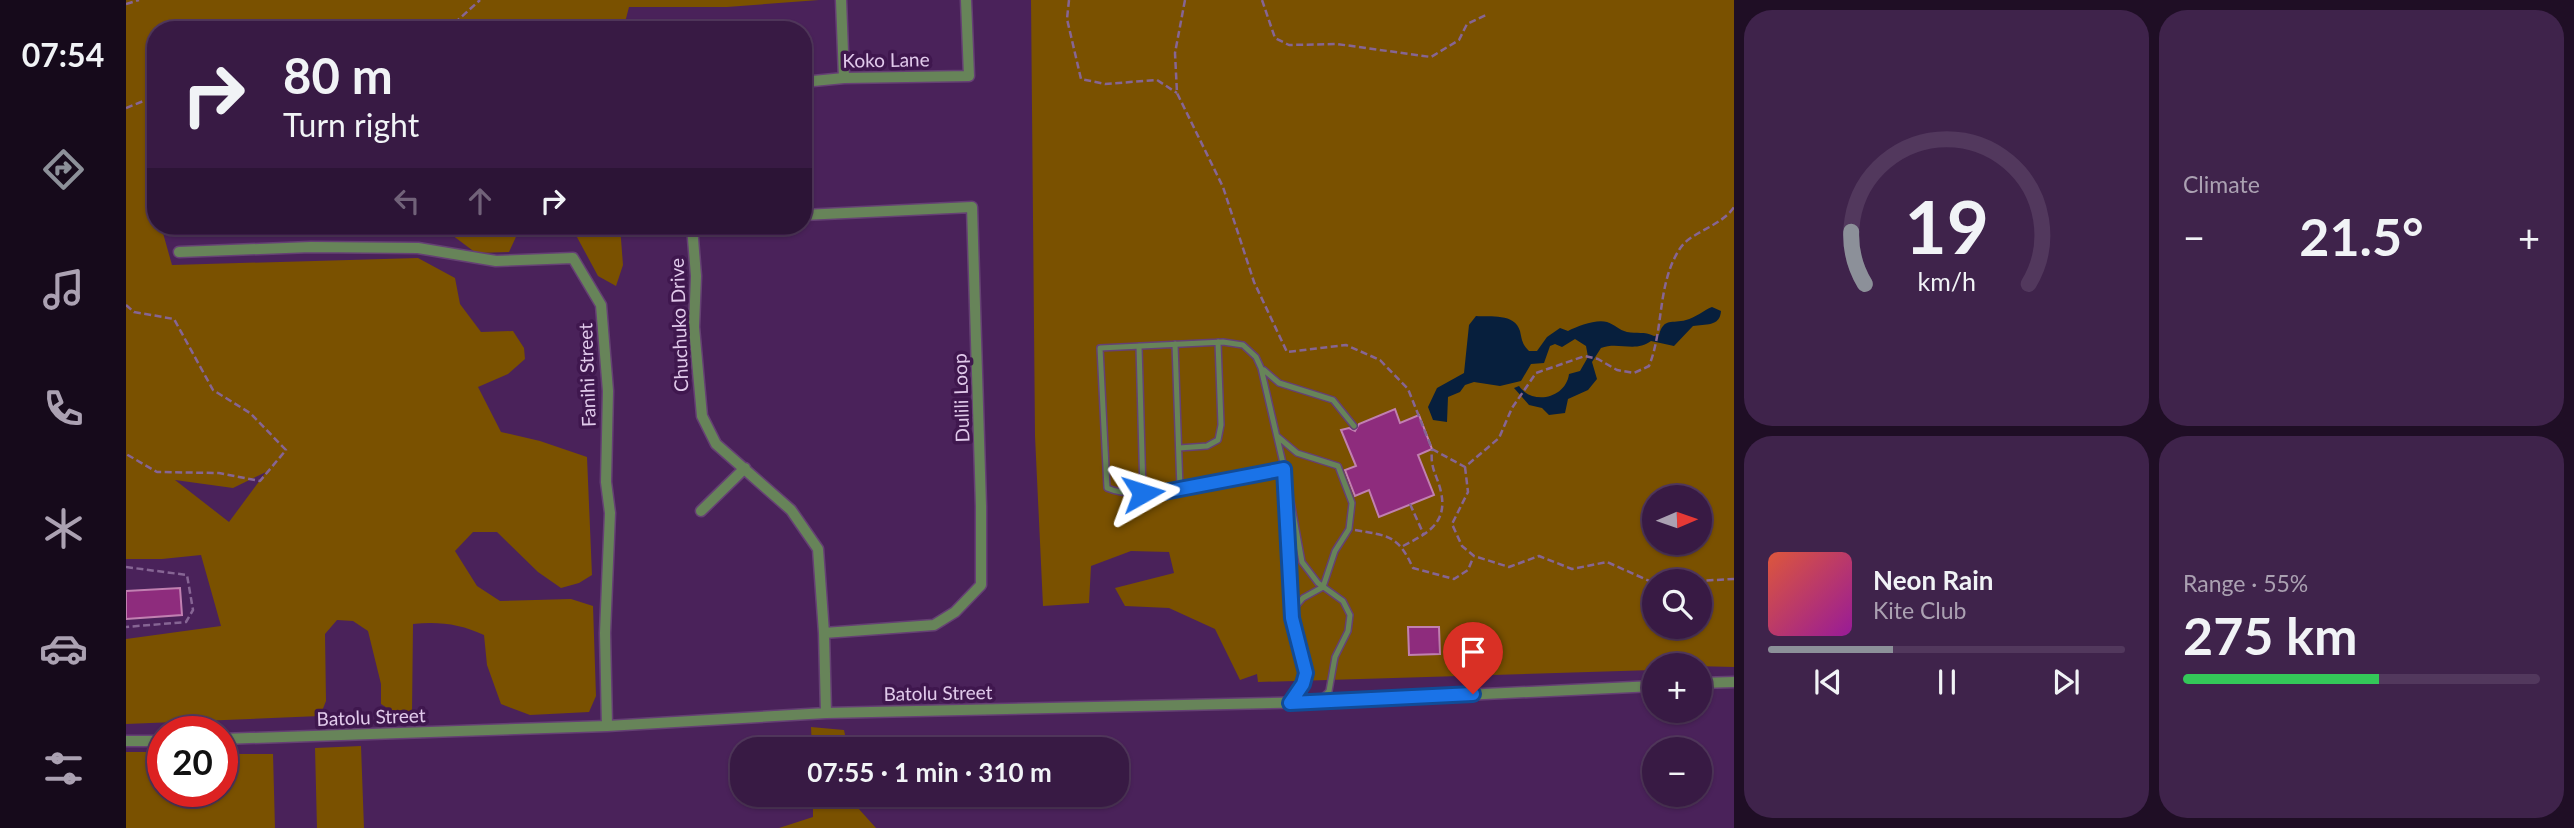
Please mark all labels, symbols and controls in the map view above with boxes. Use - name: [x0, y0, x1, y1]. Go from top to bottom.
- text: 07:54: [22, 35, 104, 74]
- text: 80 m: [283, 46, 393, 104]
- street label: Koko Lane: [842, 47, 930, 72]
- icon: right: [168, 49, 259, 140]
- text: Turn right: [283, 105, 419, 144]
- icon: directions: [39, 145, 88, 194]
- text: Climate: [2183, 170, 2260, 198]
- icon: left: [388, 182, 426, 220]
- icon: ahead: [461, 182, 499, 220]
- icon: right: [534, 182, 572, 220]
- text: 19: [1904, 182, 1989, 270]
- text: 21.5°: [2299, 205, 2424, 267]
- text: −: [2183, 214, 2205, 260]
- text: +: [2518, 214, 2540, 260]
- street label: Chuchuko Drive: [665, 258, 692, 392]
- icon: music: [39, 265, 88, 314]
- text: km/h: [1917, 266, 1976, 296]
- street label: Fanihi Street: [573, 322, 600, 427]
- street label: Dulili Loop: [947, 353, 974, 443]
- icon: phone: [39, 384, 88, 433]
- position arrow: [1106, 456, 1180, 530]
- north arrow: [1642, 485, 1712, 555]
- map controls: [1642, 485, 1712, 807]
- icon: climate: [39, 504, 88, 553]
- text: Neon Rain: [1873, 564, 1993, 596]
- button: search: [1642, 569, 1712, 639]
- text: Range · 55%: [2183, 569, 2308, 597]
- text: Kite Club: [1873, 596, 1966, 624]
- text: 275 km: [2183, 604, 2357, 666]
- pin: [1443, 622, 1503, 694]
- icon: car: [39, 624, 88, 673]
- icon: arrive: [1454, 633, 1492, 671]
- button: +: [1642, 653, 1712, 723]
- icon: previous: [1809, 663, 1847, 701]
- icon: pause: [1928, 663, 1966, 701]
- icon: next: [2047, 663, 2085, 701]
- street label: Batolu Street: [883, 680, 993, 705]
- street label: Batolu Street: [316, 703, 426, 730]
- speed limit sign: 20: [147, 716, 238, 807]
- button: −: [1642, 737, 1712, 807]
- icon: filters: [39, 744, 88, 793]
- text: 07:55 · 1 min · 310 m: [807, 756, 1052, 788]

